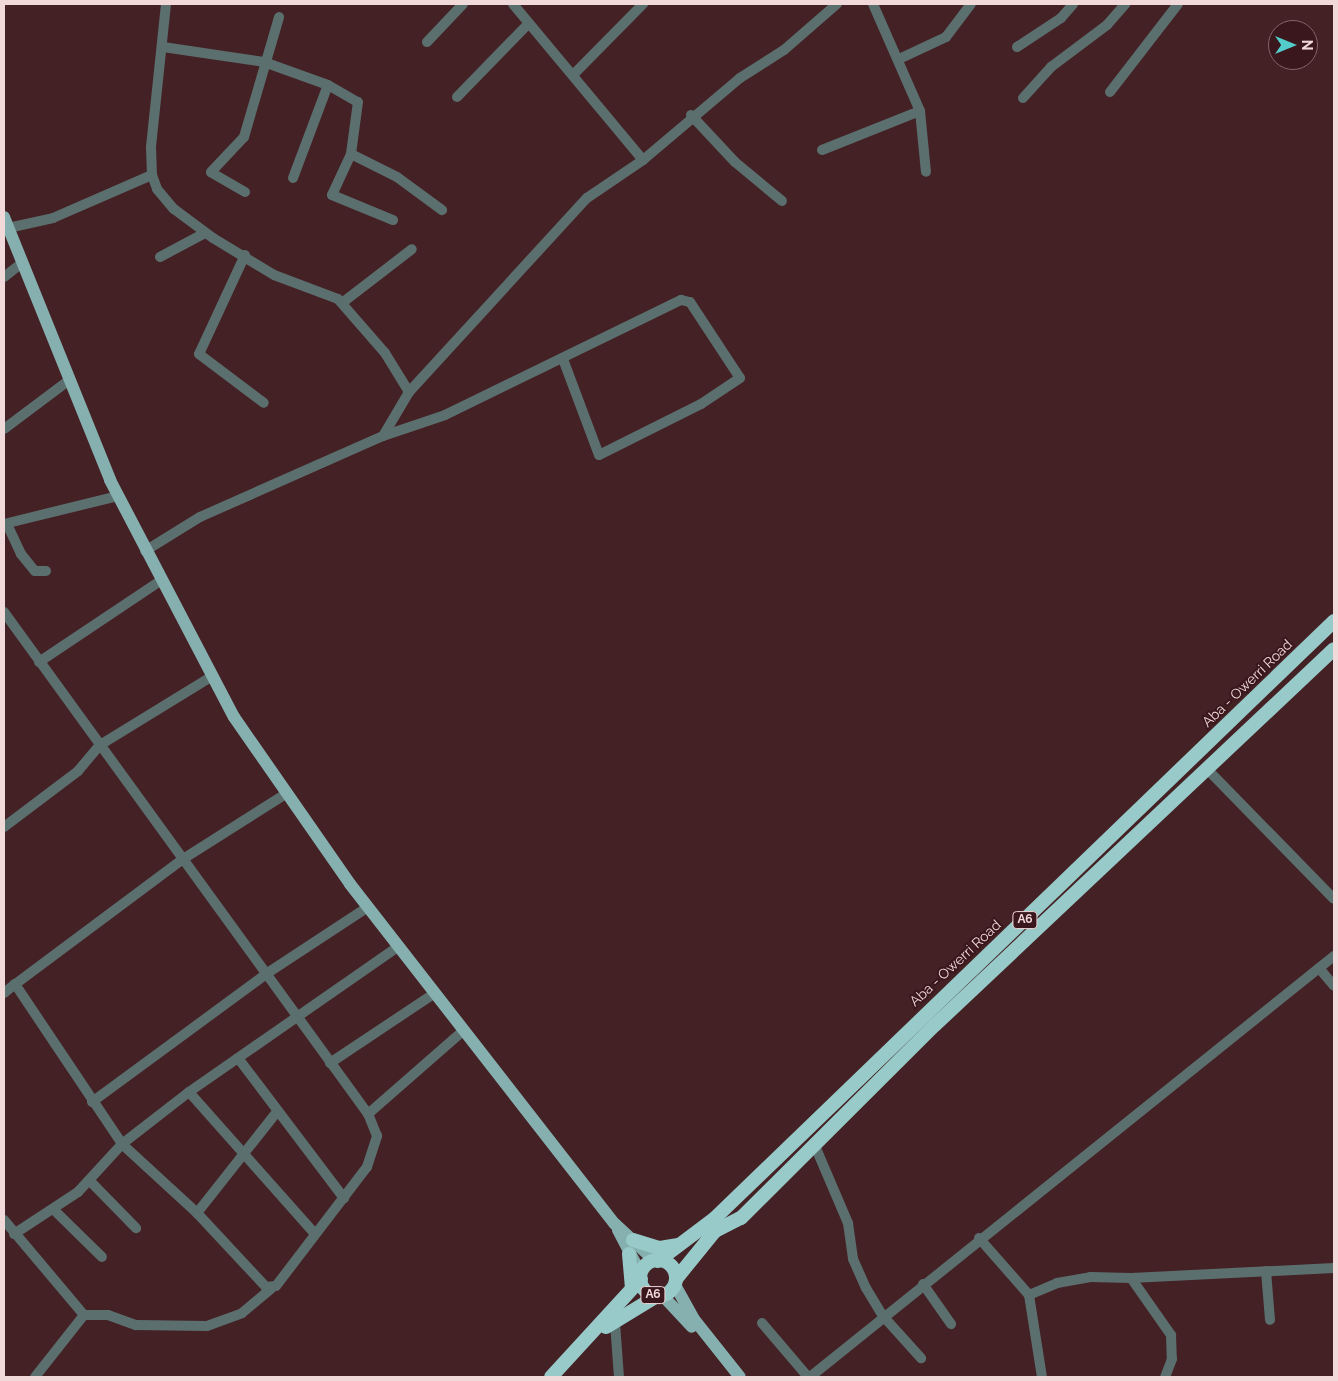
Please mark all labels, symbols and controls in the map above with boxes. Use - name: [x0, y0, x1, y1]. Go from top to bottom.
- north arrow: [1268, 20, 1318, 70]
- text: N: [1299, 40, 1315, 50]
- street label: Aba - Owerri Road: [1198, 636, 1296, 730]
- road number: A6: [1011, 910, 1039, 930]
- street label: Aba - Owerri Road: [906, 916, 1004, 1010]
- road number: A6: [639, 1286, 667, 1304]

